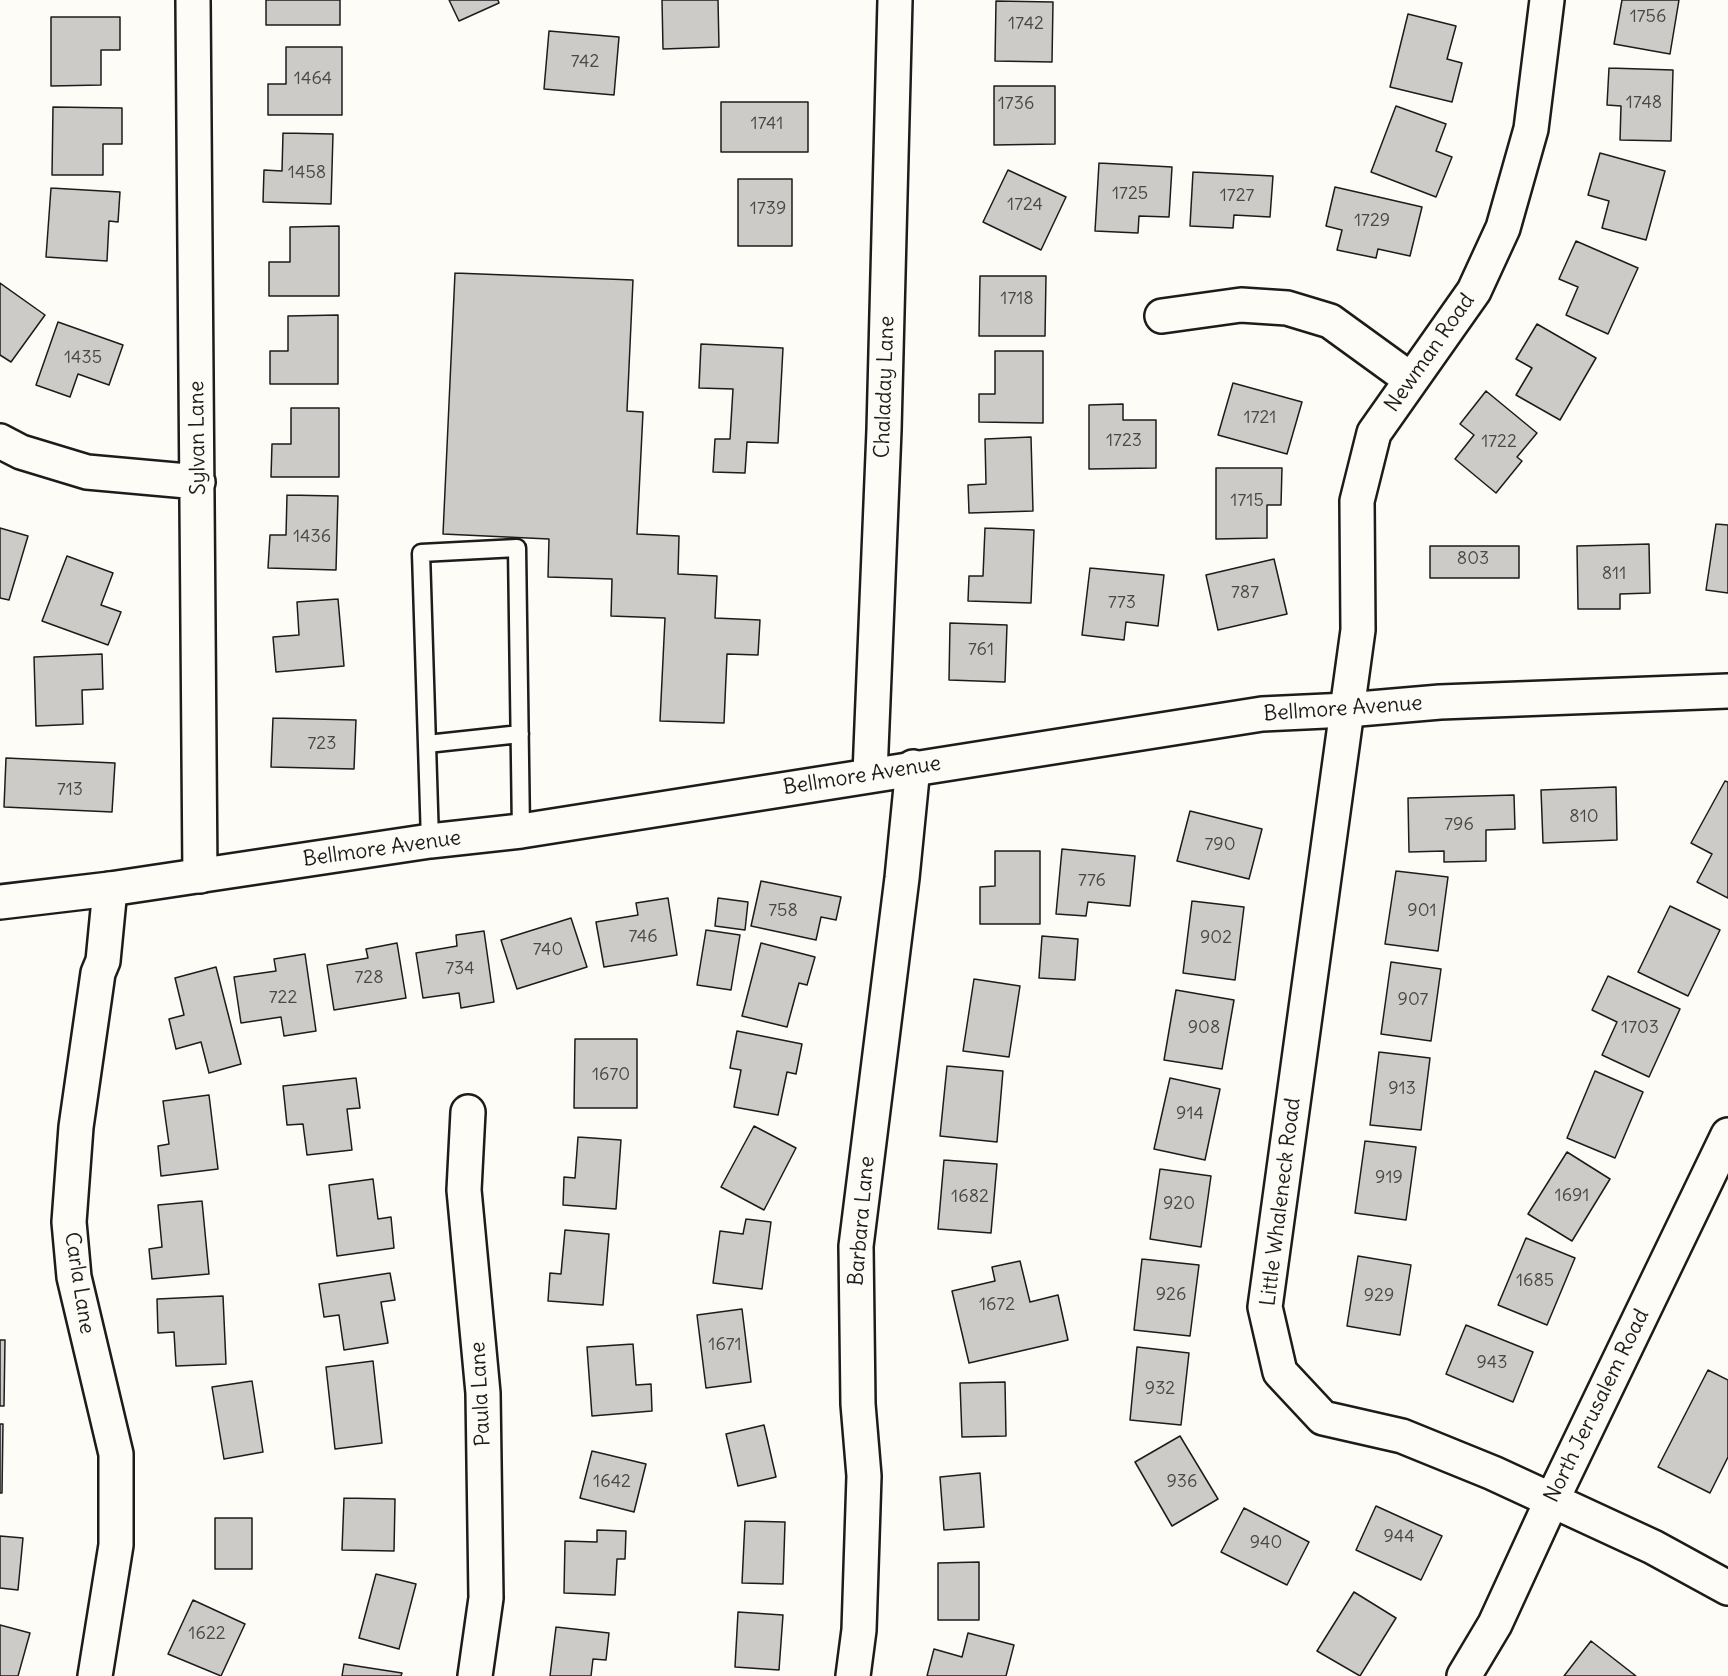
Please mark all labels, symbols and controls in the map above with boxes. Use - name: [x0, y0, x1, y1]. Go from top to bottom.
- house number: 1756: [1630, 6, 1666, 28]
- house number: 1742: [1008, 13, 1044, 35]
- house number: 742: [571, 51, 599, 73]
- house number: 1464: [294, 68, 332, 90]
- house number: 1748: [1626, 92, 1662, 114]
- house number: 1736: [998, 93, 1034, 115]
- house number: 1741: [751, 113, 783, 135]
- house number: 1458: [288, 162, 326, 184]
- house number: 1725: [1112, 183, 1148, 205]
- house number: 1727: [1220, 185, 1254, 207]
- house number: 1724: [1007, 194, 1043, 216]
- house number: 1739: [750, 198, 786, 220]
- house number: 1729: [1354, 210, 1390, 232]
- house number: 1718: [1000, 288, 1034, 310]
- street label: Newman Road: [1380, 289, 1480, 417]
- street label: Chaladay Lane: [870, 315, 900, 459]
- house number: 1435: [64, 347, 102, 369]
- street label: Sylvan Lane: [184, 381, 212, 495]
- house number: 1721: [1244, 407, 1276, 429]
- house number: 1723: [1106, 430, 1142, 452]
- house number: 1722: [1481, 431, 1517, 453]
- house number: 1715: [1230, 490, 1264, 512]
- house number: 1436: [293, 526, 331, 548]
- house number: 803: [1457, 548, 1489, 570]
- house number: 811: [1602, 563, 1626, 585]
- house number: 787: [1231, 582, 1259, 604]
- house number: 773: [1108, 592, 1136, 614]
- house number: 761: [968, 639, 994, 661]
- street label: Bellmore Avenue: [1263, 691, 1423, 727]
- house number: 723: [308, 733, 336, 755]
- street label: Bellmore Avenue: [781, 751, 943, 801]
- house number: 713: [57, 779, 83, 801]
- house number: 810: [1569, 806, 1599, 828]
- house number: 796: [1444, 814, 1474, 836]
- street label: Bellmore Avenue: [301, 825, 463, 873]
- house number: 790: [1204, 834, 1236, 856]
- house number: 776: [1078, 870, 1106, 892]
- house number: 758: [768, 900, 798, 922]
- house number: 901: [1407, 900, 1437, 922]
- house number: 746: [628, 926, 658, 948]
- house number: 902: [1200, 927, 1232, 949]
- house number: 740: [533, 939, 563, 961]
- house number: 734: [445, 958, 475, 980]
- house number: 728: [354, 967, 384, 989]
- house number: 722: [269, 987, 297, 1009]
- house number: 907: [1398, 989, 1428, 1011]
- house number: 908: [1188, 1017, 1220, 1039]
- house number: 1703: [1621, 1017, 1659, 1039]
- house number: 1670: [592, 1064, 630, 1086]
- house number: 913: [1388, 1078, 1416, 1100]
- street label: Little Whaleneck Road: [1256, 1096, 1306, 1308]
- house number: 914: [1176, 1103, 1204, 1125]
- street label: Barbara Lane: [844, 1155, 880, 1287]
- house number: 919: [1375, 1167, 1403, 1189]
- house number: 1691: [1554, 1185, 1590, 1207]
- house number: 1682: [951, 1186, 989, 1208]
- house number: 920: [1163, 1193, 1195, 1215]
- street label: Carla Lane: [59, 1230, 99, 1336]
- house number: 1685: [1516, 1270, 1554, 1292]
- house number: 926: [1156, 1284, 1186, 1306]
- house number: 929: [1364, 1285, 1394, 1307]
- house number: 1672: [979, 1294, 1015, 1316]
- street label: North Jerusalem Road: [1539, 1305, 1655, 1507]
- house number: 1671: [708, 1334, 742, 1356]
- street label: Paula Lane: [466, 1341, 496, 1447]
- house number: 943: [1477, 1352, 1507, 1374]
- house number: 932: [1145, 1378, 1175, 1400]
- house number: 1642: [593, 1471, 631, 1493]
- house number: 936: [1167, 1471, 1197, 1493]
- house number: 944: [1383, 1526, 1415, 1548]
- house number: 940: [1250, 1532, 1282, 1554]
- house number: 1622: [188, 1623, 226, 1645]

